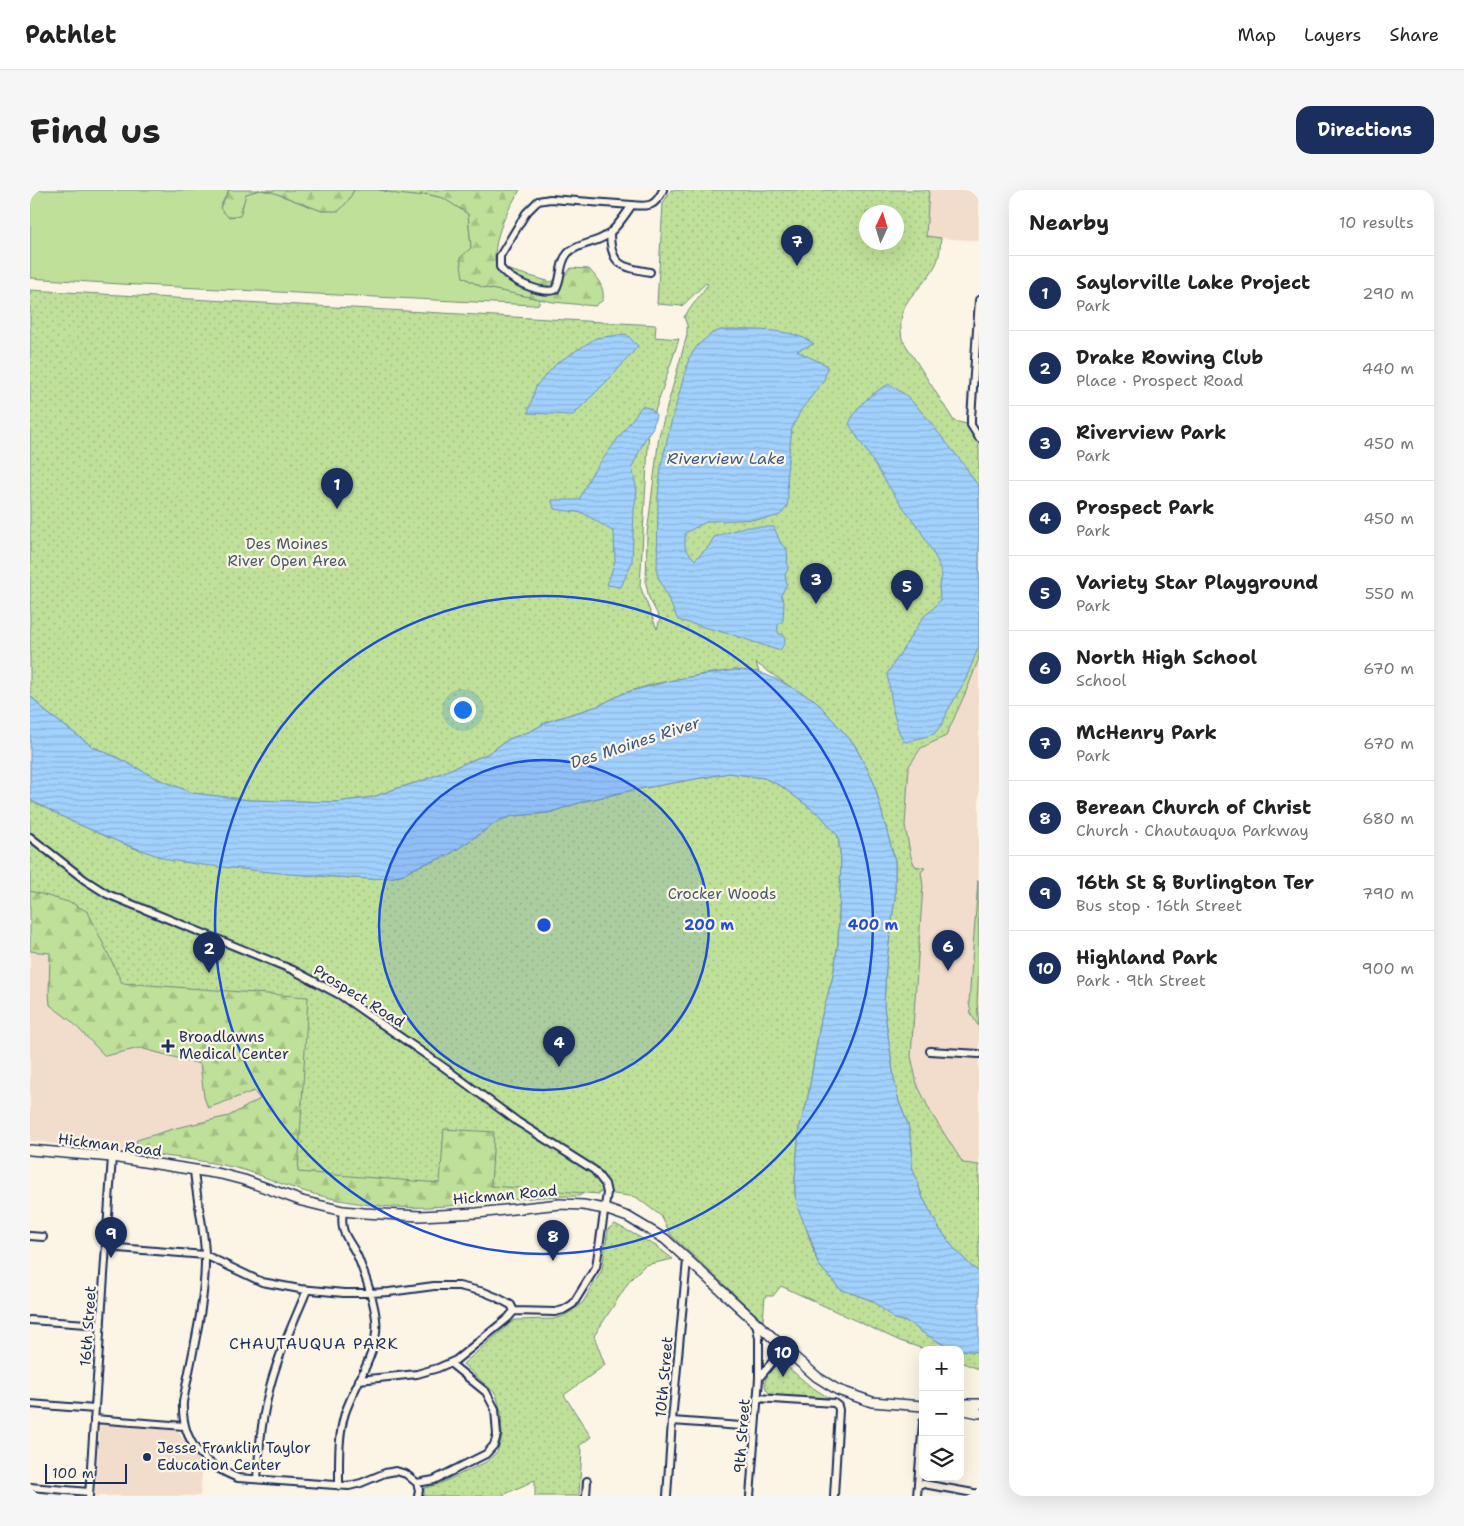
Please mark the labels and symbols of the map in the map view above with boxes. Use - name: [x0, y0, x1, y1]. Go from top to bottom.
- north arrow: [859, 205, 904, 250]
- pin: 7: [781, 225, 813, 266]
- water label: Riverview Lake: [667, 448, 785, 469]
- pin: 1: [321, 468, 353, 509]
- park label: Des Moines River Open Area: [227, 534, 347, 571]
- pin: 3: [800, 563, 832, 604]
- pin: 5: [891, 570, 923, 611]
- your location: [450, 697, 476, 723]
- water label: Des Moines River: [568, 711, 703, 773]
- park label: Crocker Woods: [668, 884, 776, 904]
- text: 200 m: [684, 915, 734, 935]
- text: 400 m: [848, 915, 898, 935]
- centre of rings: [535, 916, 553, 934]
- pin: 6: [932, 930, 964, 971]
- pin: 2: [193, 932, 225, 973]
- street label: Prospect Road: [310, 960, 409, 1032]
- pin: 4: [543, 1026, 575, 1067]
- place label: Broadlawns Medical Center: [179, 1027, 289, 1064]
- marker: Broadlawns Medical Center: [161, 1039, 175, 1053]
- street label: Hickman Road: [57, 1129, 164, 1161]
- street label: Hickman Road: [452, 1180, 558, 1210]
- pin: 9: [95, 1217, 127, 1258]
- pin: 8: [537, 1220, 569, 1261]
- street label: 16th Street: [75, 1285, 101, 1367]
- district label: CHAUTAUQUA PARK: [229, 1333, 399, 1354]
- street label: 10th Street: [650, 1336, 678, 1418]
- pin: 10: [767, 1336, 799, 1377]
- street label: 9th Street: [729, 1398, 755, 1474]
- place label: Jesse Franklin Taylor Education Center: [157, 1438, 311, 1475]
- marker: Jesse Franklin Taylor Education Center: [141, 1451, 153, 1463]
- scale bar: [45, 1461, 128, 1484]

